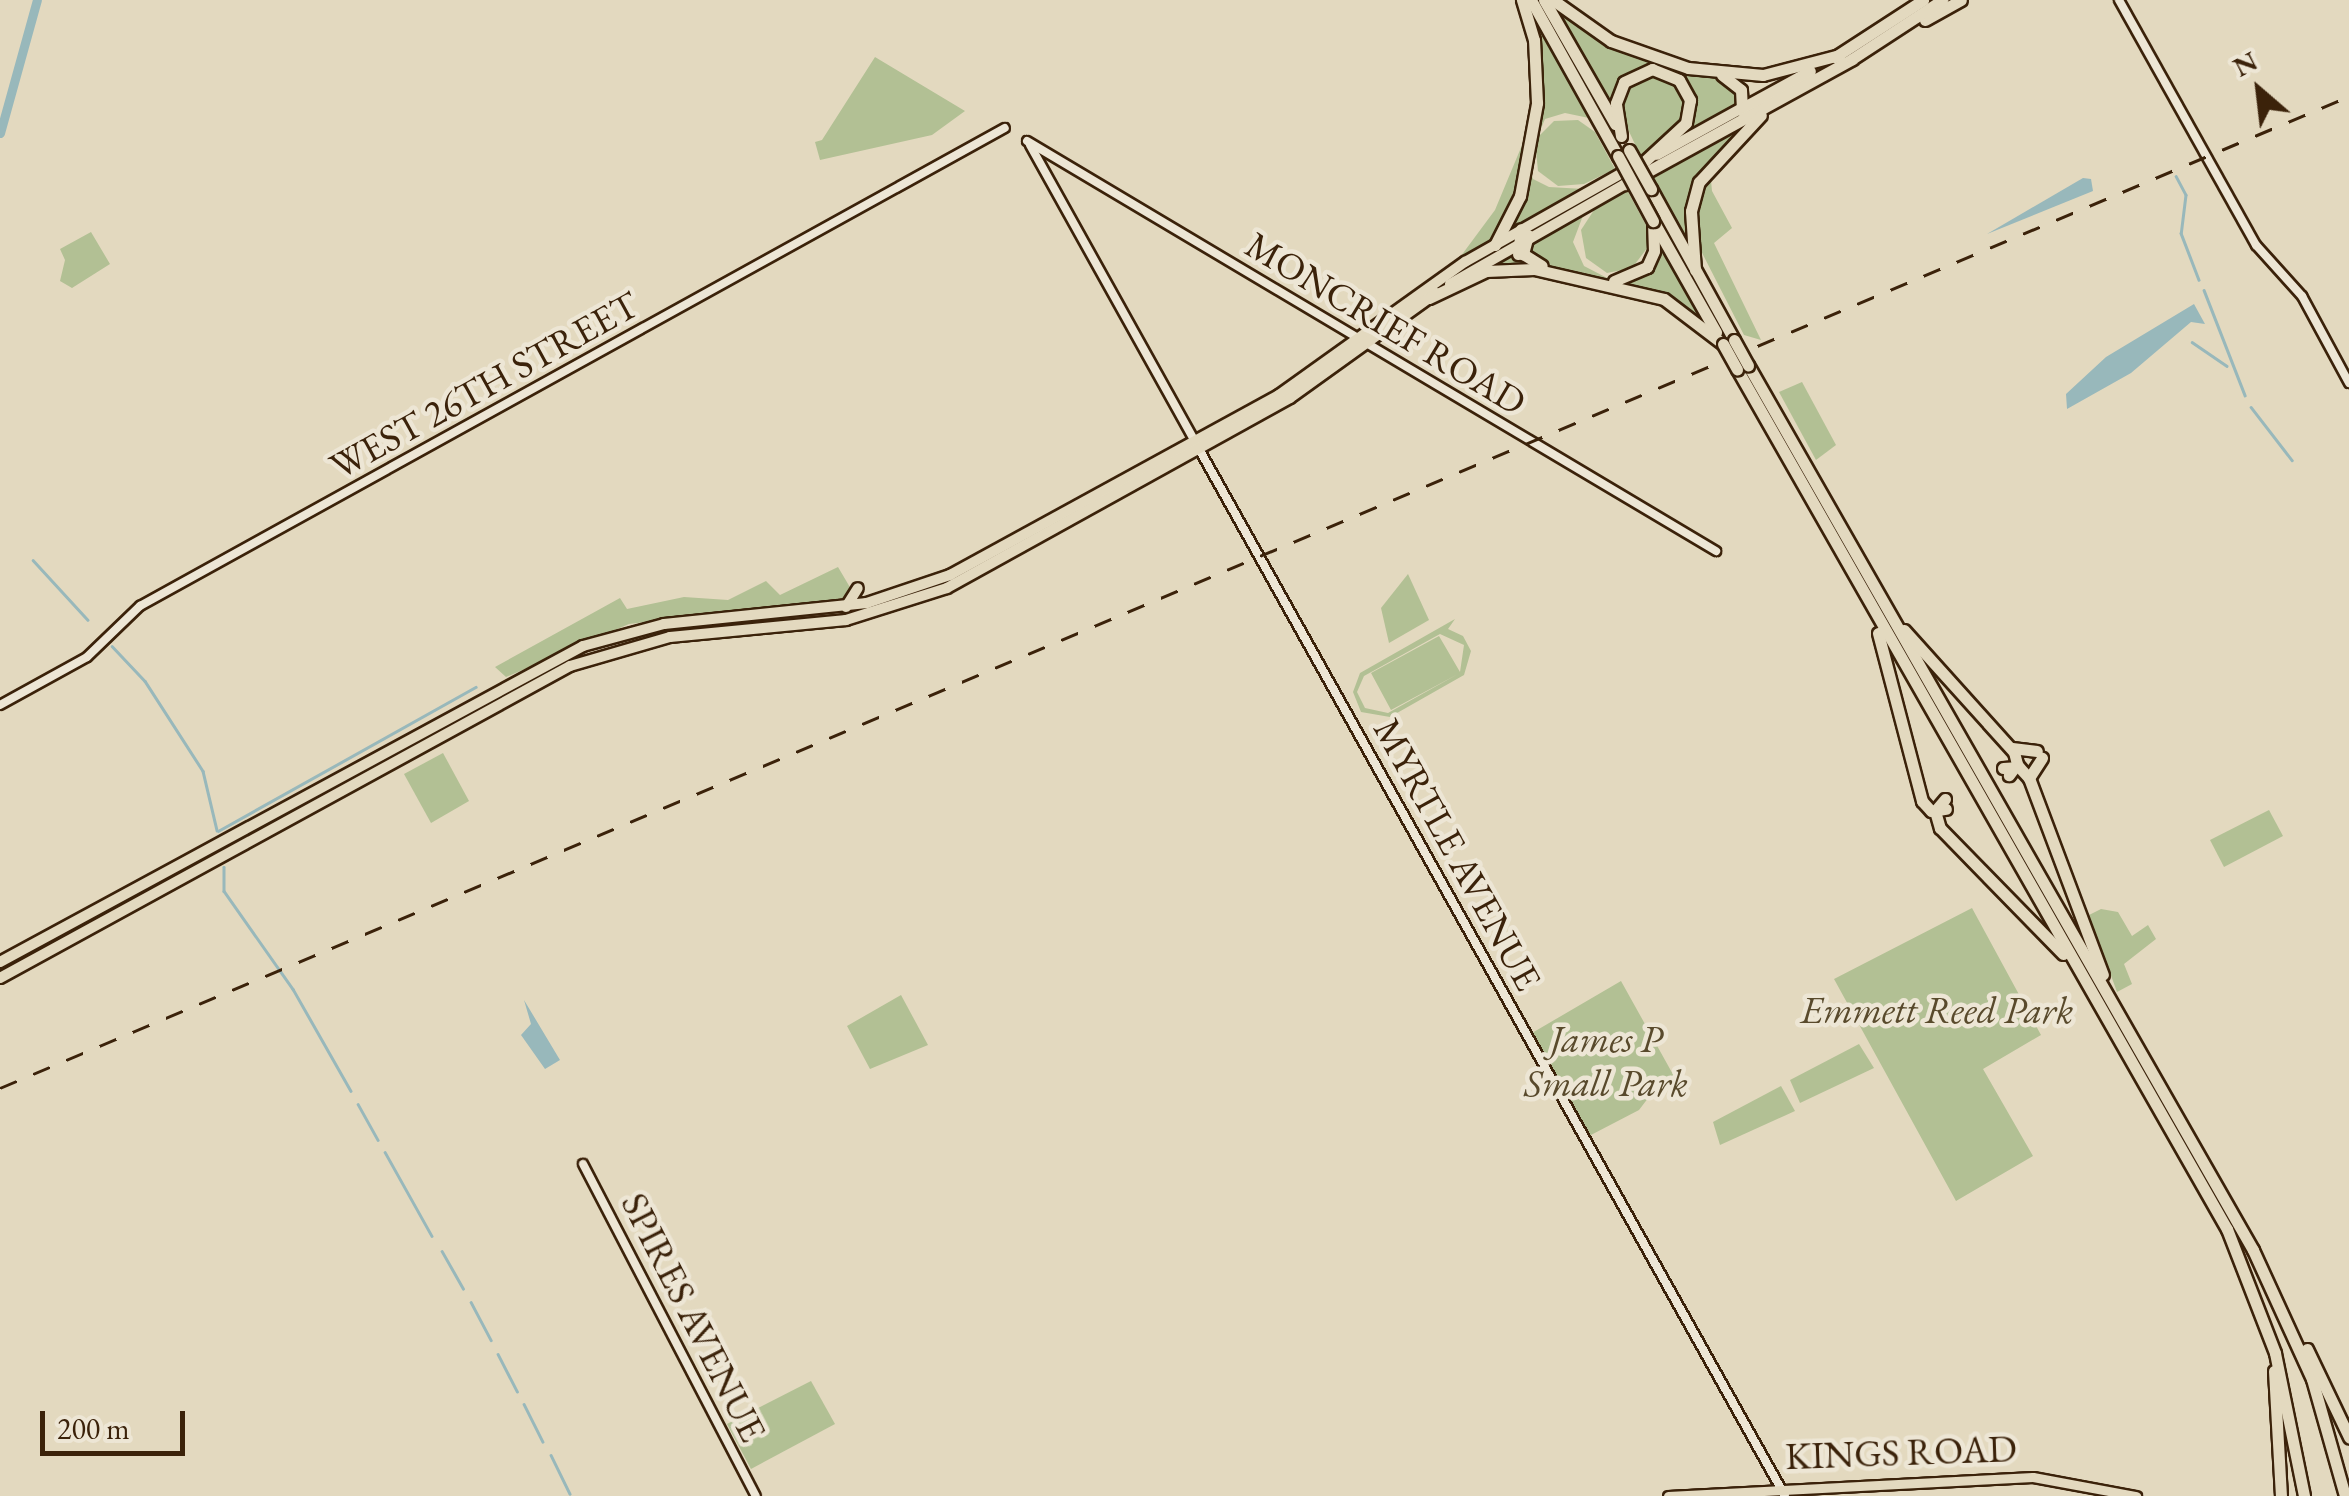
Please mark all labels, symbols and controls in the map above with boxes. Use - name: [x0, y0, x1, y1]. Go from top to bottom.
- north arrow: [2209, 40, 2309, 140]
- text: N: [2226, 42, 2263, 85]
- street label: MONCRIEF ROAD: [1238, 221, 1534, 425]
- street label: WEST 26TH STREET: [322, 281, 646, 489]
- street label: MYRTLE AVENUE: [1364, 710, 1552, 998]
- park label: Emmett Reed Park: [1801, 987, 2073, 1033]
- park label: James P Small Park: [1524, 1016, 1688, 1106]
- street label: SPIRES AVENUE: [612, 1185, 776, 1449]
- scale bar: [45, 1391, 190, 1453]
- text: 200 m: [57, 1409, 130, 1448]
- street label: KINGS ROAD: [1784, 1425, 2018, 1479]

